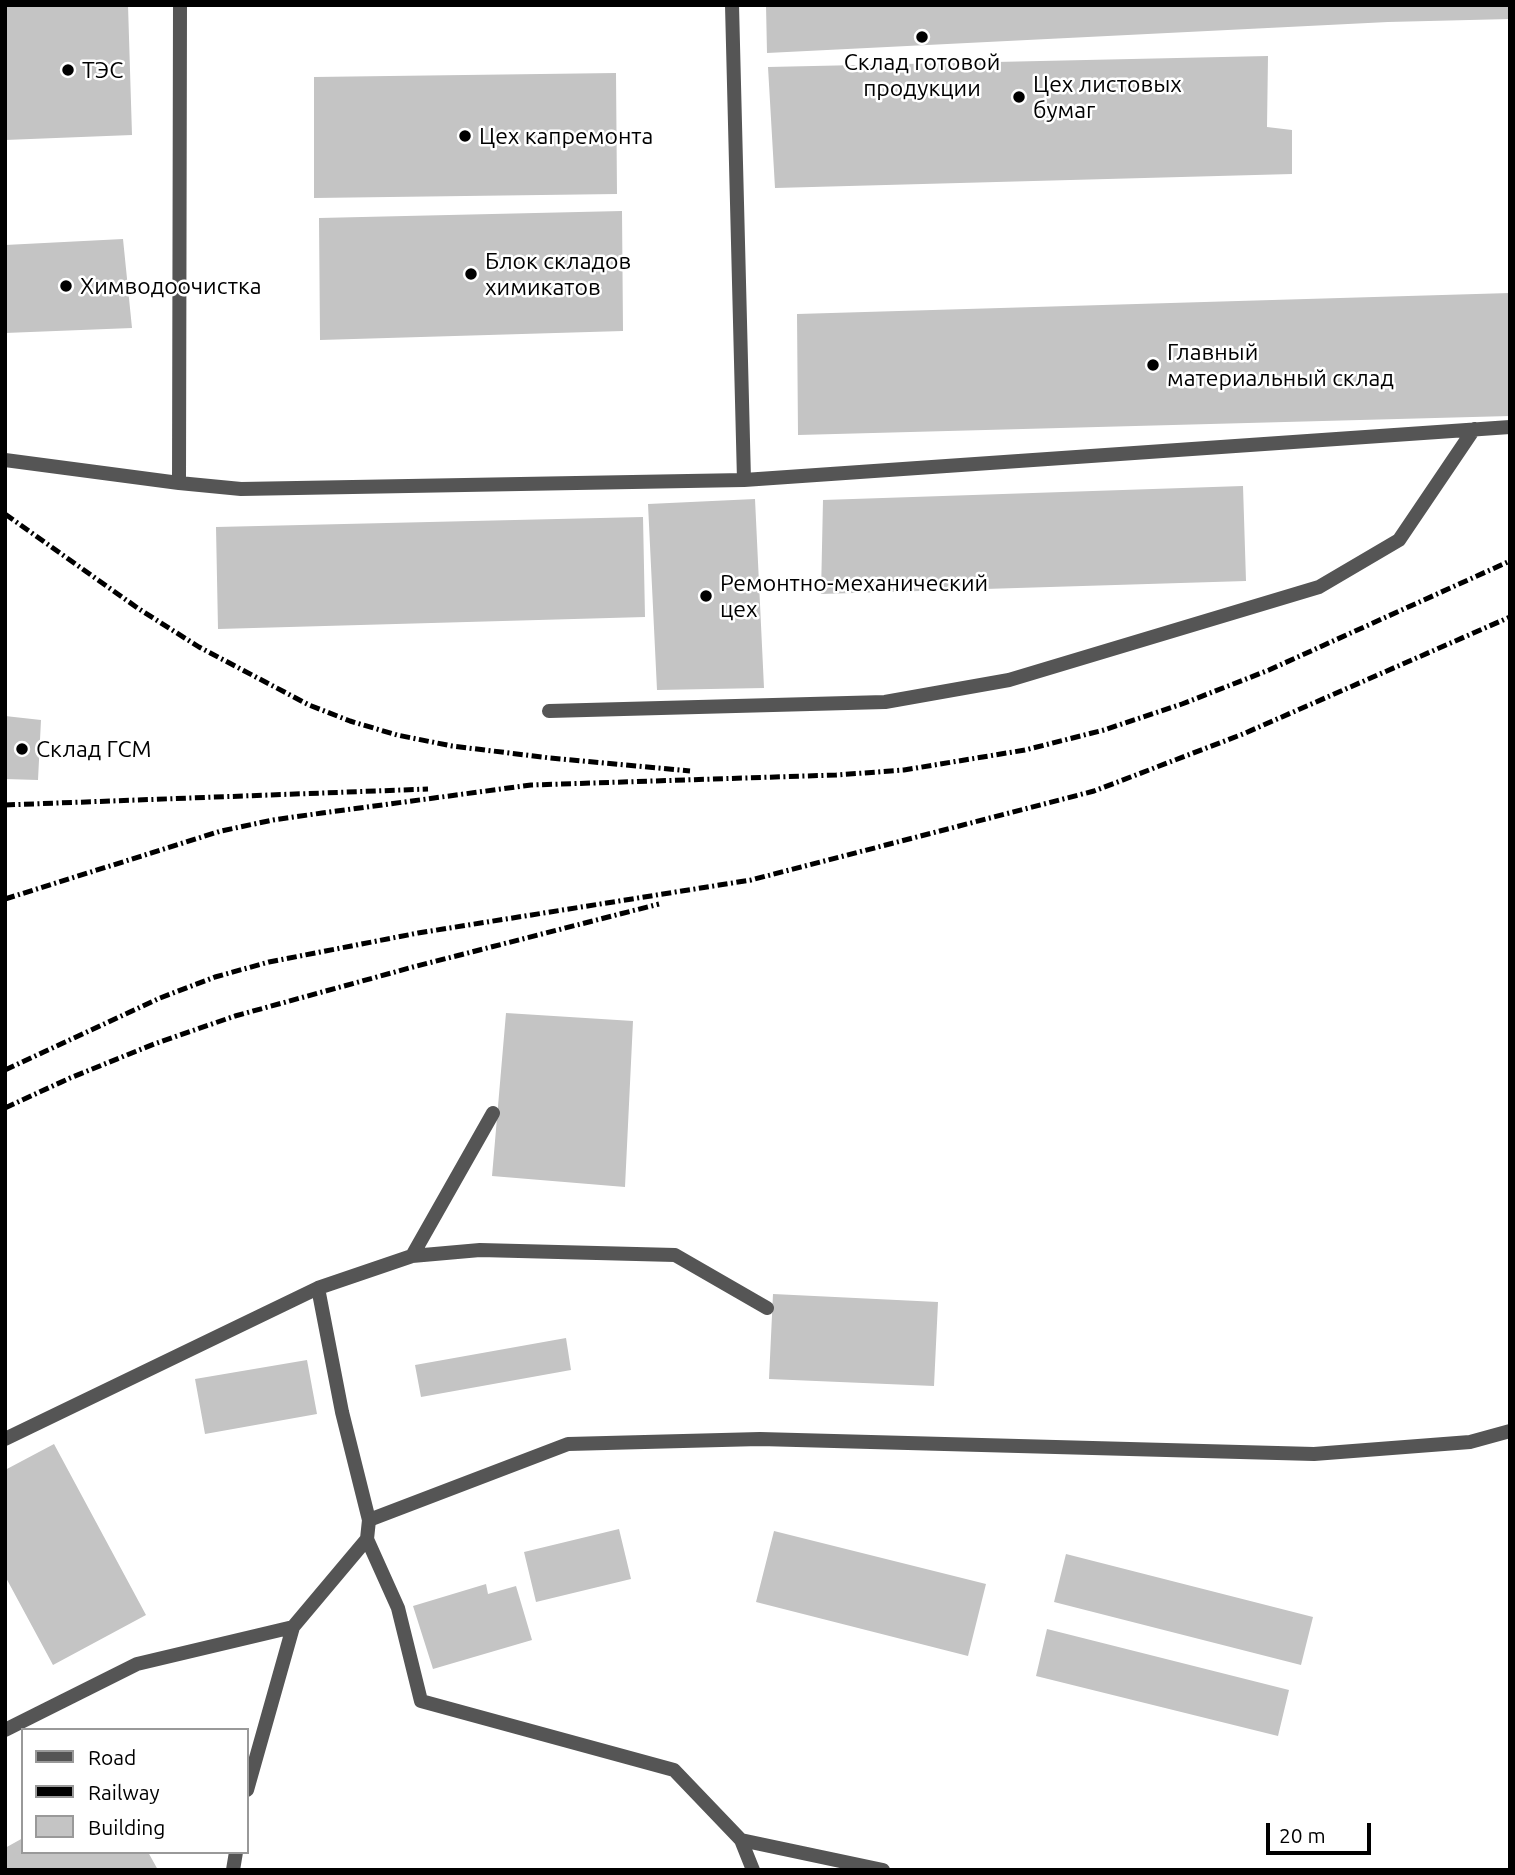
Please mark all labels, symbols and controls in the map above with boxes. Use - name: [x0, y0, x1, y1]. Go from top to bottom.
- marker: Склад готовой продукции: [914, 29, 930, 45]
- place label: Склад готовой продукции: [844, 48, 1000, 102]
- place label: ТЭС: [82, 56, 123, 84]
- marker: ТЭС: [60, 62, 76, 78]
- place label: Цех листовых бумаг: [1033, 70, 1182, 124]
- marker: Цех листовых бумаг: [1011, 89, 1027, 105]
- place label: Цех капремонта: [479, 122, 653, 150]
- marker: Цех капремонта: [457, 128, 473, 144]
- place label: Блок складов химикатов: [485, 247, 631, 301]
- marker: Блок складов химикатов: [463, 266, 479, 282]
- place label: Химводоочистка: [80, 272, 262, 300]
- marker: Химводоочистка: [58, 278, 74, 294]
- place label: Главный материальный склад: [1167, 338, 1394, 392]
- marker: Главный материальный склад: [1145, 357, 1161, 373]
- place label: Ремонтно-механический цех: [720, 569, 988, 623]
- marker: Ремонтно-механический цех: [698, 588, 714, 604]
- place label: Склад ГСМ: [36, 735, 152, 763]
- marker: Склад ГСМ: [14, 741, 30, 757]
- legend: [21, 1728, 248, 1854]
- text: Road: [88, 1745, 136, 1769]
- text: Railway: [88, 1780, 160, 1804]
- scale bar: [1270, 1808, 1375, 1852]
- text: Building: [88, 1815, 165, 1839]
- text: 20 m: [1279, 1823, 1326, 1847]

